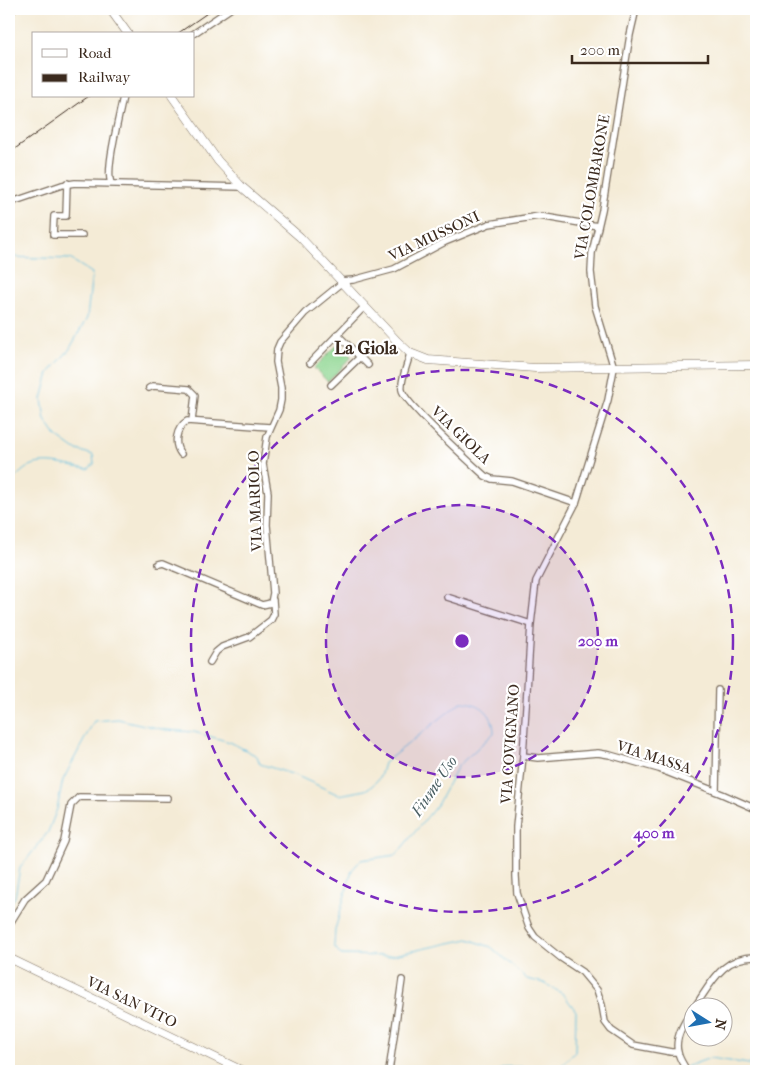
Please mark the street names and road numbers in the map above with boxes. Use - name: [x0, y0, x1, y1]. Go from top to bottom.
- street label: VIA COLOMBARONE: [570, 113, 614, 262]
- street label: VIA MUSSONI: [385, 207, 483, 265]
- street label: VIA GIOLA: [427, 402, 495, 468]
- street label: VIA MARIOLO: [244, 450, 266, 553]
- street label: VIA COVIGNANO: [497, 683, 523, 806]
- street label: VIA MASSA: [614, 736, 694, 778]
- street label: VIA SAN VITO: [83, 972, 180, 1032]

